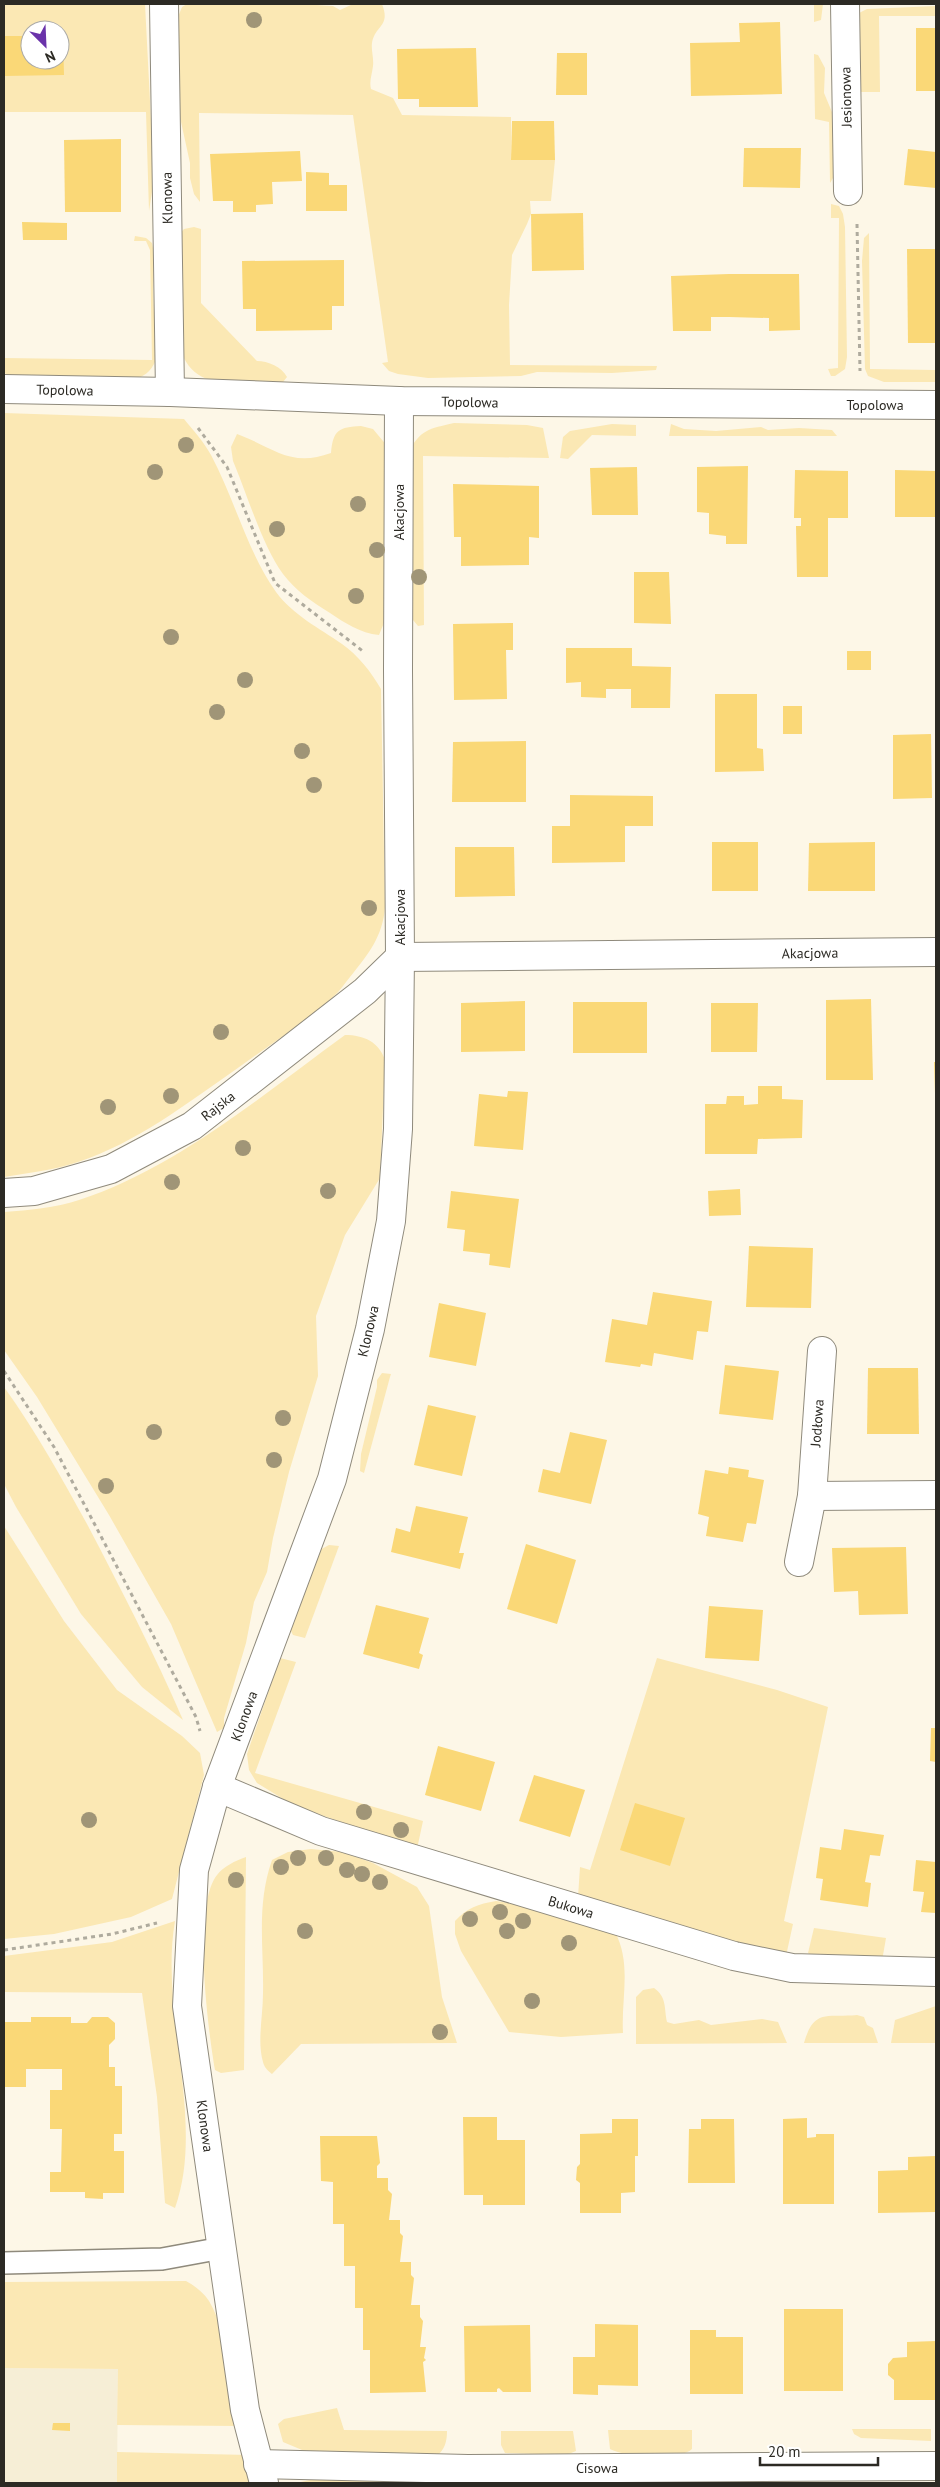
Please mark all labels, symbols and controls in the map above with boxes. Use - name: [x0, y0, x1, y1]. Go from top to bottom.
- north arrow: [20, 20, 70, 70]
- text: N: [42, 47, 58, 67]
- street label: Jesionowa: [836, 67, 856, 128]
- street label: Klonowa: [158, 172, 176, 224]
- street label: Topolowa: [36, 381, 94, 399]
- street label: Topolowa: [441, 393, 499, 411]
- street label: Topolowa: [846, 396, 904, 414]
- street label: Akacjowa: [390, 484, 408, 540]
- street label: Akacjowa: [391, 889, 409, 945]
- street label: Akacjowa: [782, 944, 838, 962]
- street label: Rajska: [197, 1087, 239, 1125]
- street label: Klonowa: [353, 1303, 383, 1359]
- street label: Jodłowa: [806, 1398, 828, 1448]
- street label: Klonowa: [227, 1688, 261, 1744]
- street label: Bukowa: [546, 1892, 596, 1922]
- street label: Klonowa: [192, 2099, 218, 2153]
- scale bar: [760, 2434, 878, 2466]
- text: 20 m: [768, 2442, 801, 2461]
- street label: Cisowa: [576, 2459, 618, 2477]

